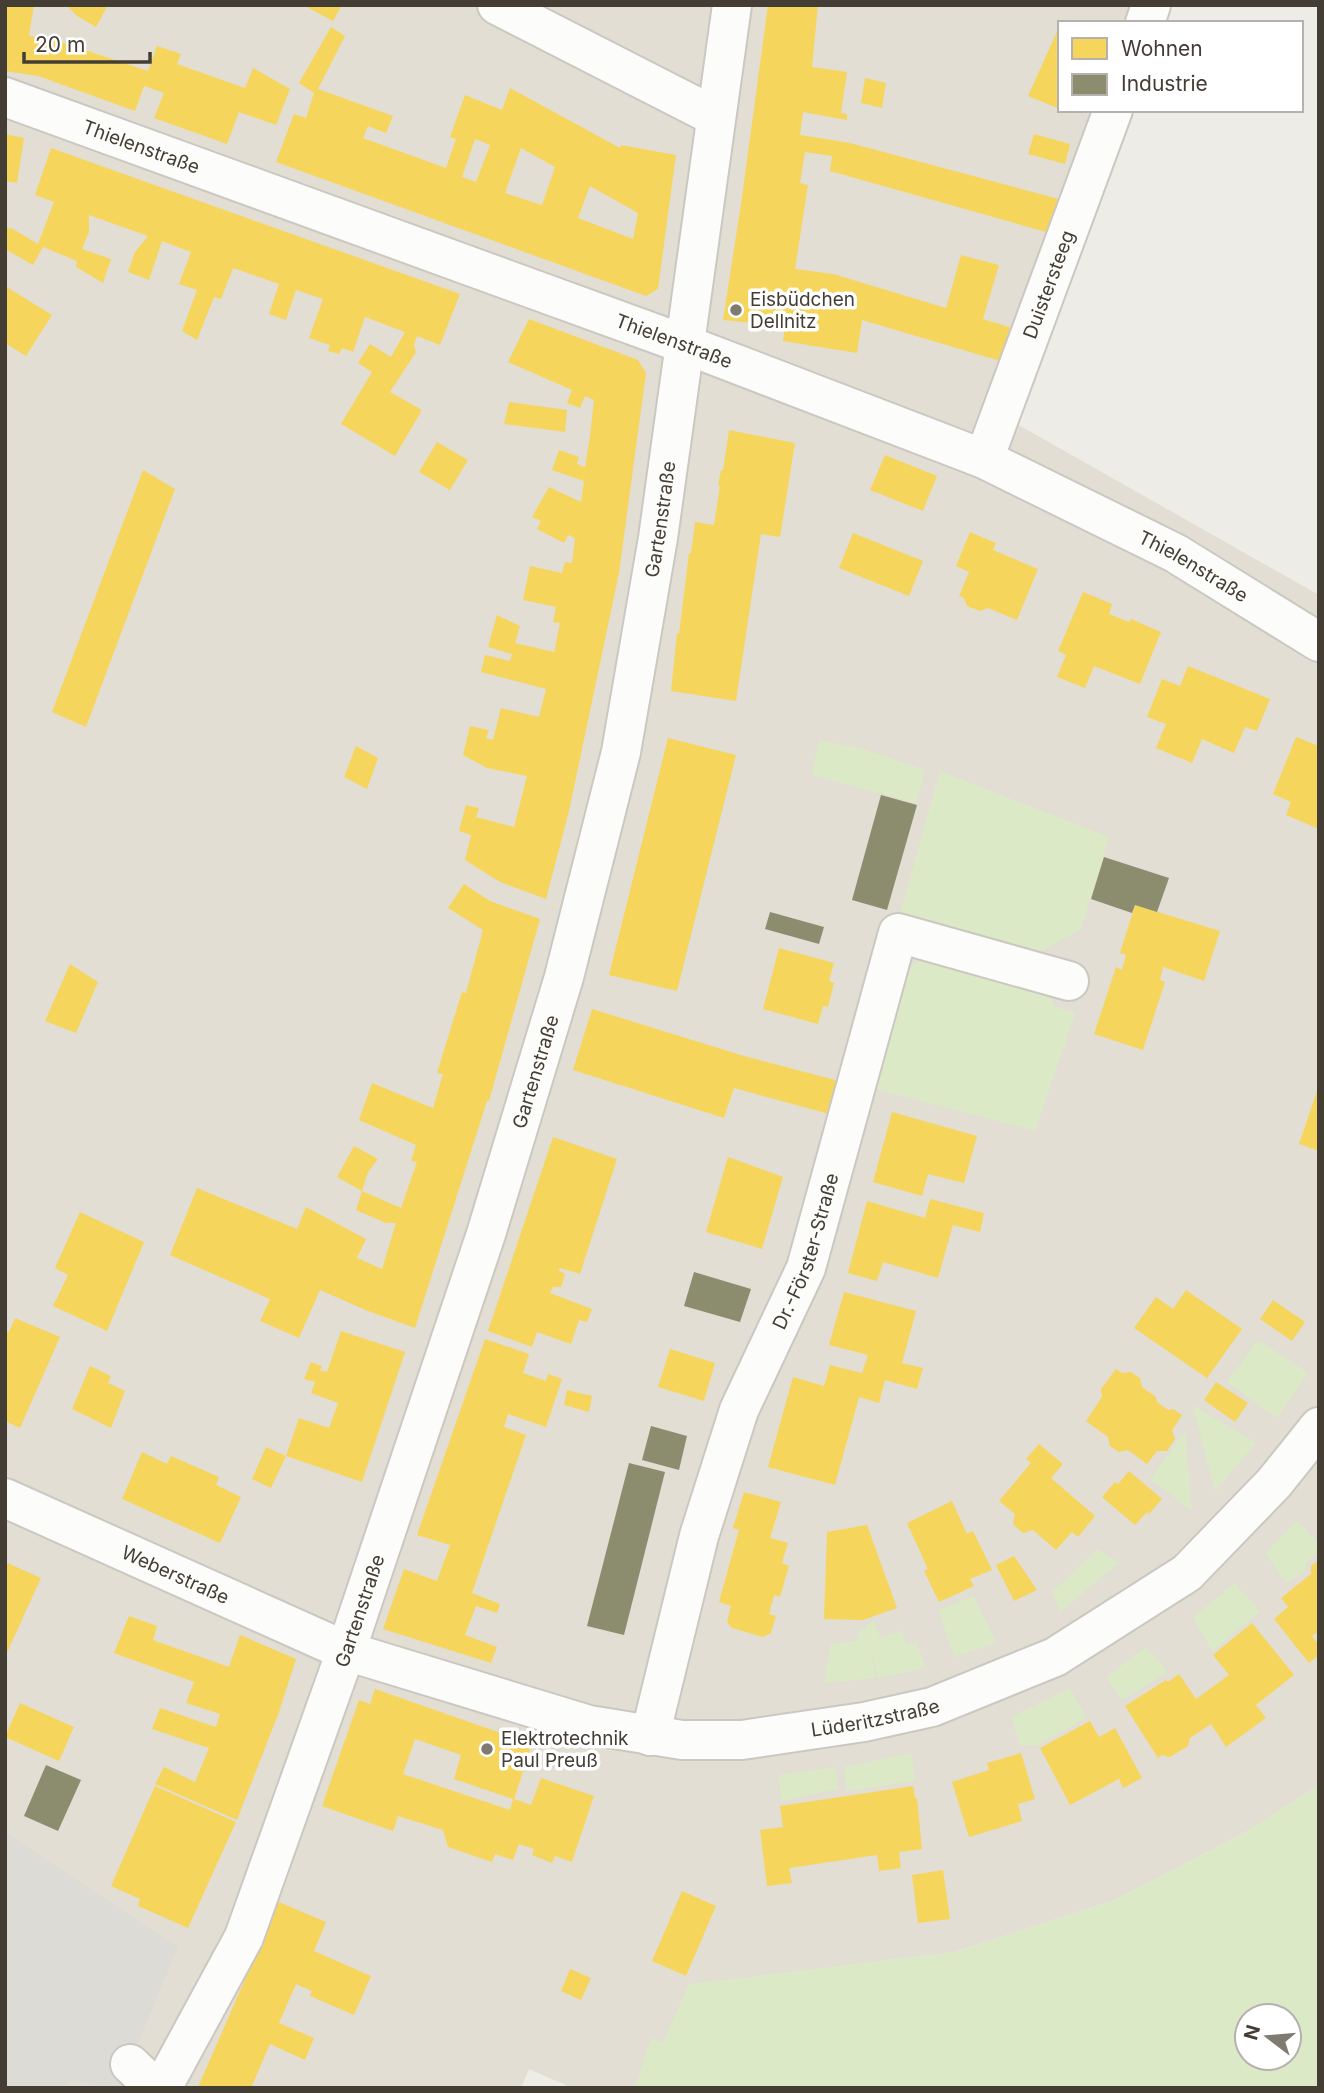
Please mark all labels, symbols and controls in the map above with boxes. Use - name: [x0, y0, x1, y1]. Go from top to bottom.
- scale bar: [24, 21, 150, 65]
- legend: [1058, 21, 1303, 112]
- text: 20 m: [35, 32, 85, 57]
- text: Wohnen: [1121, 36, 1203, 61]
- text: Industrie: [1121, 71, 1208, 96]
- street label: Thielenstraße: [79, 115, 203, 179]
- street label: Duistersteeg: [1018, 227, 1079, 342]
- place label: Eisbüdchen Dellnitz: [750, 288, 855, 333]
- marker: Eisbüdchen Dellnitz: [728, 302, 744, 318]
- street label: Thielenstraße: [612, 309, 736, 373]
- street label: Gartenstraße: [640, 460, 681, 579]
- street label: Thielenstraße: [1135, 526, 1252, 607]
- street label: Gartenstraße: [508, 1012, 564, 1131]
- street label: Dr.-Förster-Straße: [768, 1171, 844, 1333]
- street label: Weberstraße: [118, 1541, 233, 1609]
- street label: Gartenstraße: [330, 1551, 390, 1670]
- street label: Lüderitzstraße: [809, 1694, 943, 1742]
- place label: Elektrotechnik Paul Preuß: [501, 1727, 629, 1772]
- marker: Elektrotechnik Paul Preuß: [479, 1741, 495, 1757]
- north arrow: [1233, 2002, 1303, 2072]
- text: N: [1239, 2022, 1265, 2043]

